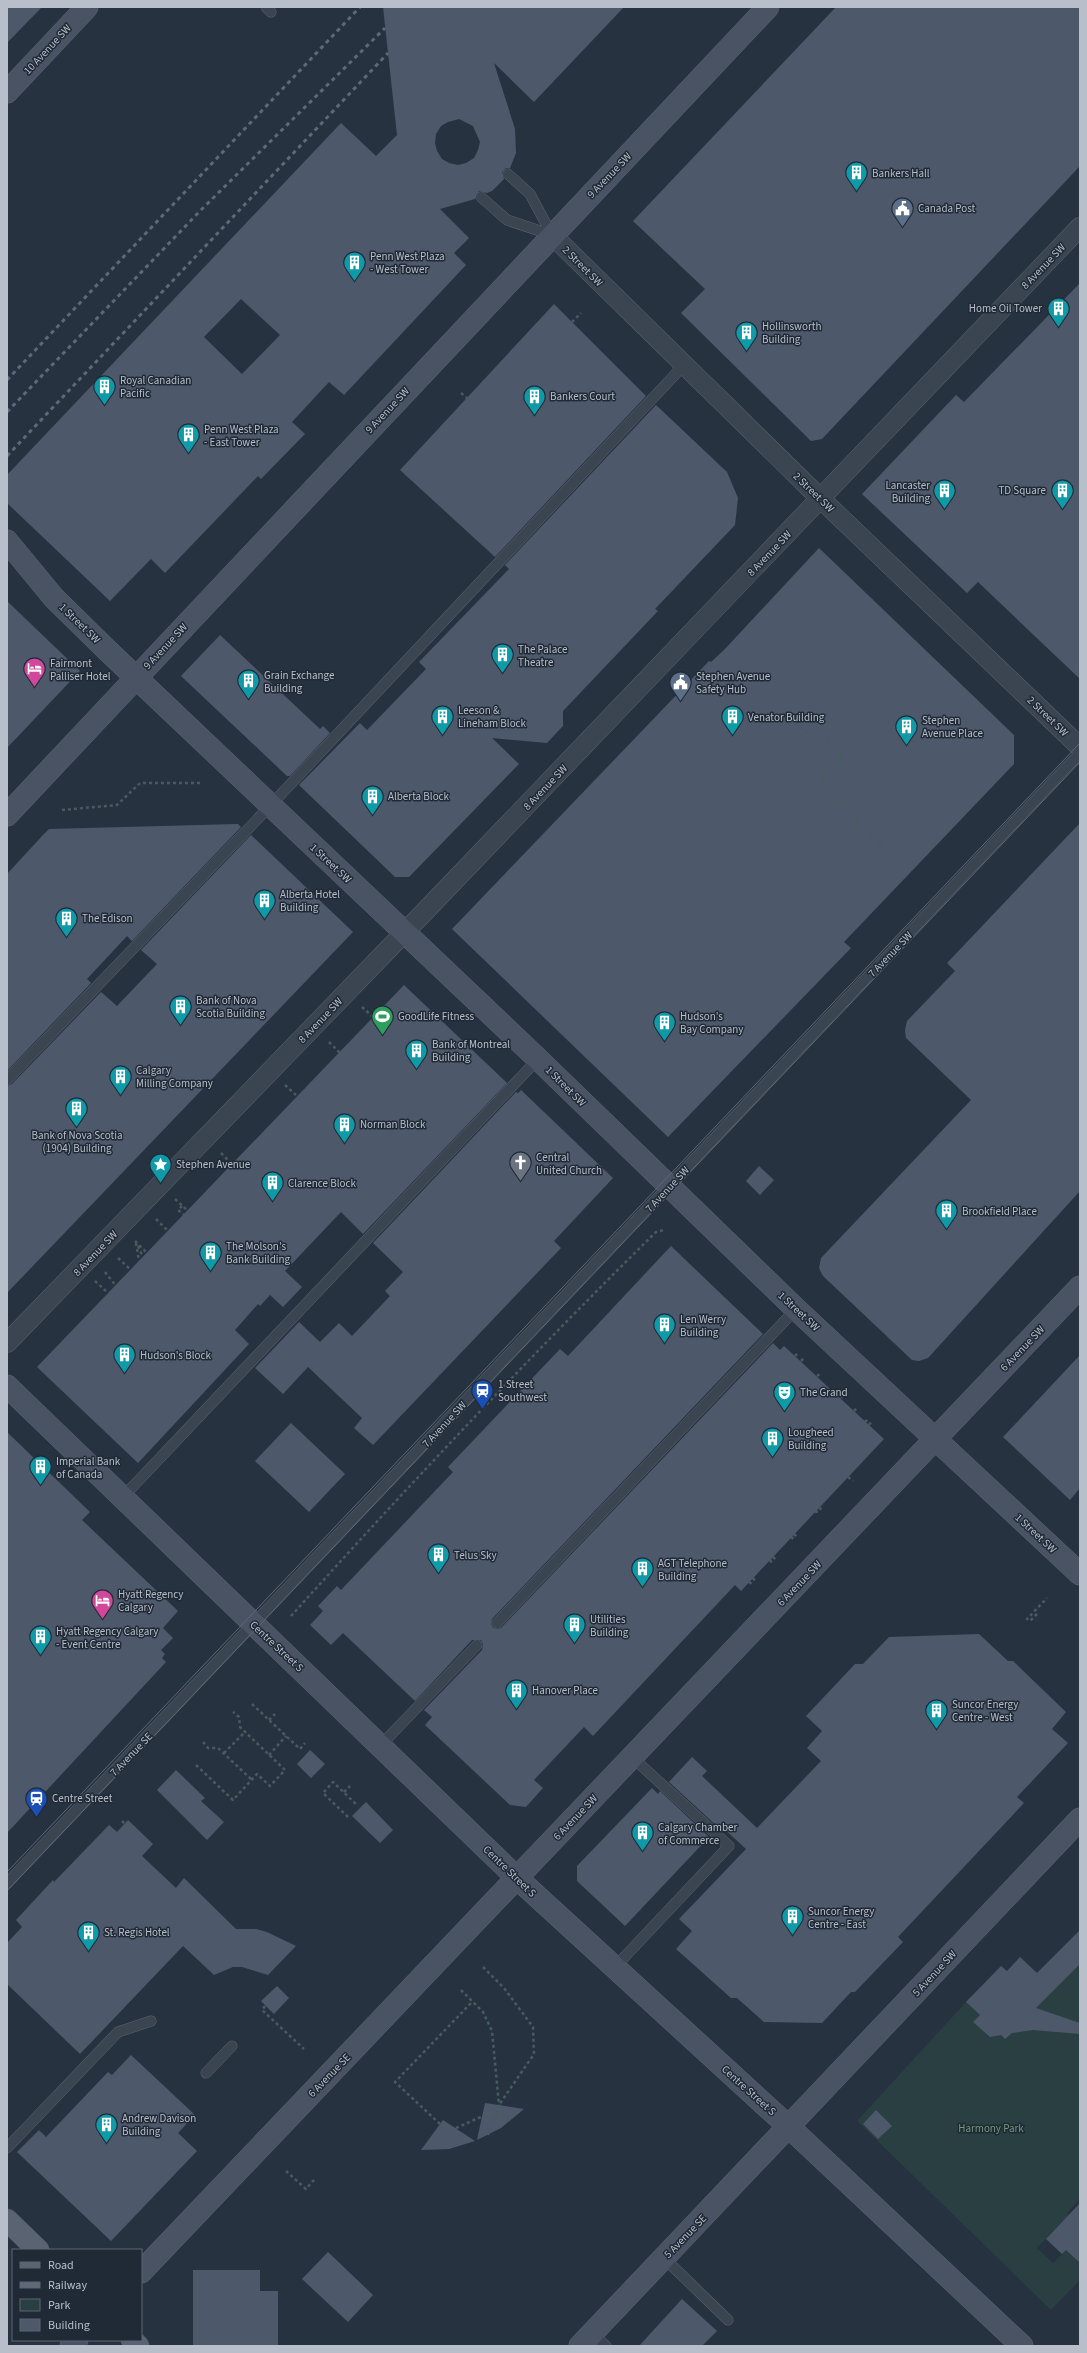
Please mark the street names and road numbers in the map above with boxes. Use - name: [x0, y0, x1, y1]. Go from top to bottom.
- street label: 10 Avenue SW: [20, 21, 75, 78]
- street label: 9 Avenue SW: [584, 149, 635, 202]
- street label: 8 Avenue SW: [1018, 240, 1069, 293]
- street label: 2 Street SW: [559, 243, 607, 290]
- street label: 9 Avenue SW: [362, 384, 413, 437]
- street label: 2 Street SW: [790, 469, 838, 516]
- street label: 8 Avenue SW: [744, 527, 795, 580]
- street label: 1 Street SW: [56, 600, 104, 647]
- street label: 9 Avenue SW: [140, 620, 191, 673]
- street label: 2 Street SW: [1024, 693, 1072, 740]
- street label: 8 Avenue SW: [520, 761, 571, 814]
- street label: 1 Street SW: [307, 840, 355, 887]
- street label: 7 Avenue SW: [865, 928, 916, 981]
- street label: 8 Avenue SW: [295, 994, 346, 1047]
- street label: 1 Street SW: [542, 1063, 590, 1110]
- street label: 7 Avenue SW: [642, 1163, 693, 1216]
- street label: 8 Avenue SW: [70, 1227, 121, 1280]
- street label: 1 Street SW: [775, 1288, 823, 1335]
- street label: 6 Avenue SW: [997, 1322, 1048, 1375]
- street label: 7 Avenue SW: [419, 1398, 470, 1451]
- street label: 1 Street SW: [1012, 1510, 1060, 1557]
- street label: 6 Avenue SW: [774, 1557, 825, 1610]
- street label: Centre Street S: [247, 1618, 307, 1675]
- street label: 7 Avenue SE: [107, 1729, 156, 1780]
- street label: 6 Avenue SW: [550, 1791, 601, 1844]
- street label: Centre Street S: [480, 1842, 540, 1901]
- street label: 5 Avenue SW: [909, 1947, 960, 2000]
- street label: 6 Avenue SE: [305, 2050, 354, 2101]
- street label: Centre Street S: [718, 2062, 779, 2119]
- street label: 5 Avenue SE: [661, 2211, 710, 2262]

